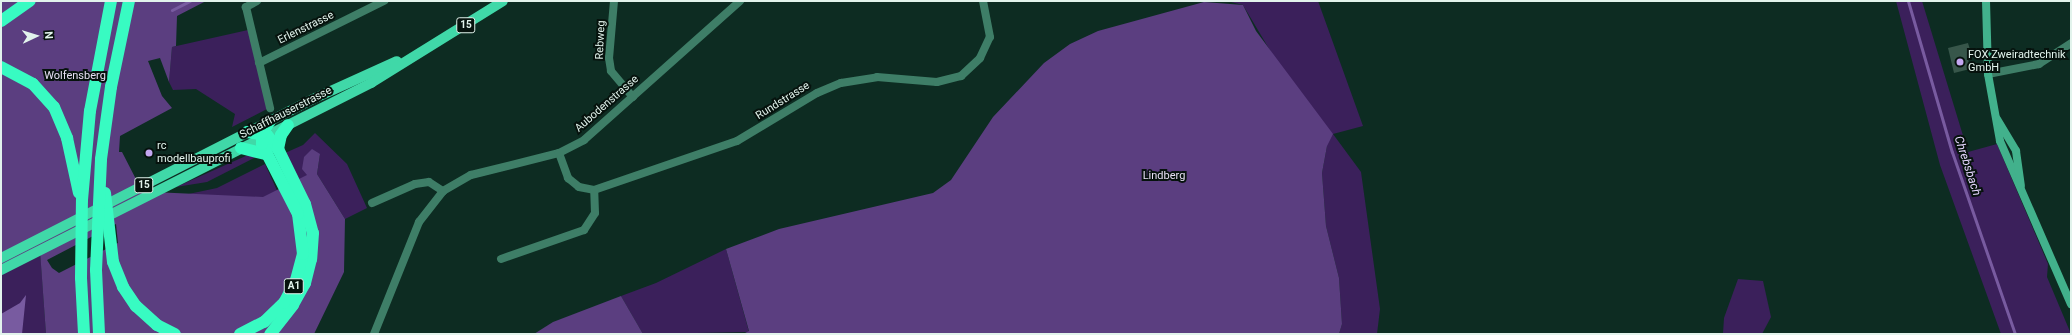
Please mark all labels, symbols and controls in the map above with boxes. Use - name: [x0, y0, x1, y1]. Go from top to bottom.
- street label: Erlenstrasse: [276, 9, 336, 47]
- north arrow: [16, 16, 56, 56]
- road number: 15: [456, 17, 476, 33]
- street label: Rebweg: [593, 20, 609, 60]
- text: N: [42, 31, 55, 39]
- place label: FOX Zweiradtechnik GmbH: [1968, 49, 2066, 75]
- marker: FOX Zweiradtechnik GmbH: [1955, 57, 1965, 67]
- park label: Wolfensberg: [44, 69, 106, 83]
- street label: Aubodenstrasse: [573, 73, 641, 135]
- street label: Rundstrasse: [754, 79, 812, 123]
- street label: Schaffhauserstrasse: [238, 84, 334, 142]
- water label: Chrebsbach: [1951, 134, 1983, 198]
- place label: rc modellbauprofi: [157, 140, 231, 166]
- marker: rc modellbauprofi: [144, 148, 154, 158]
- park label: Lindberg: [1143, 169, 1185, 183]
- road number: 15: [134, 177, 154, 193]
- road number: A1: [283, 278, 305, 294]

